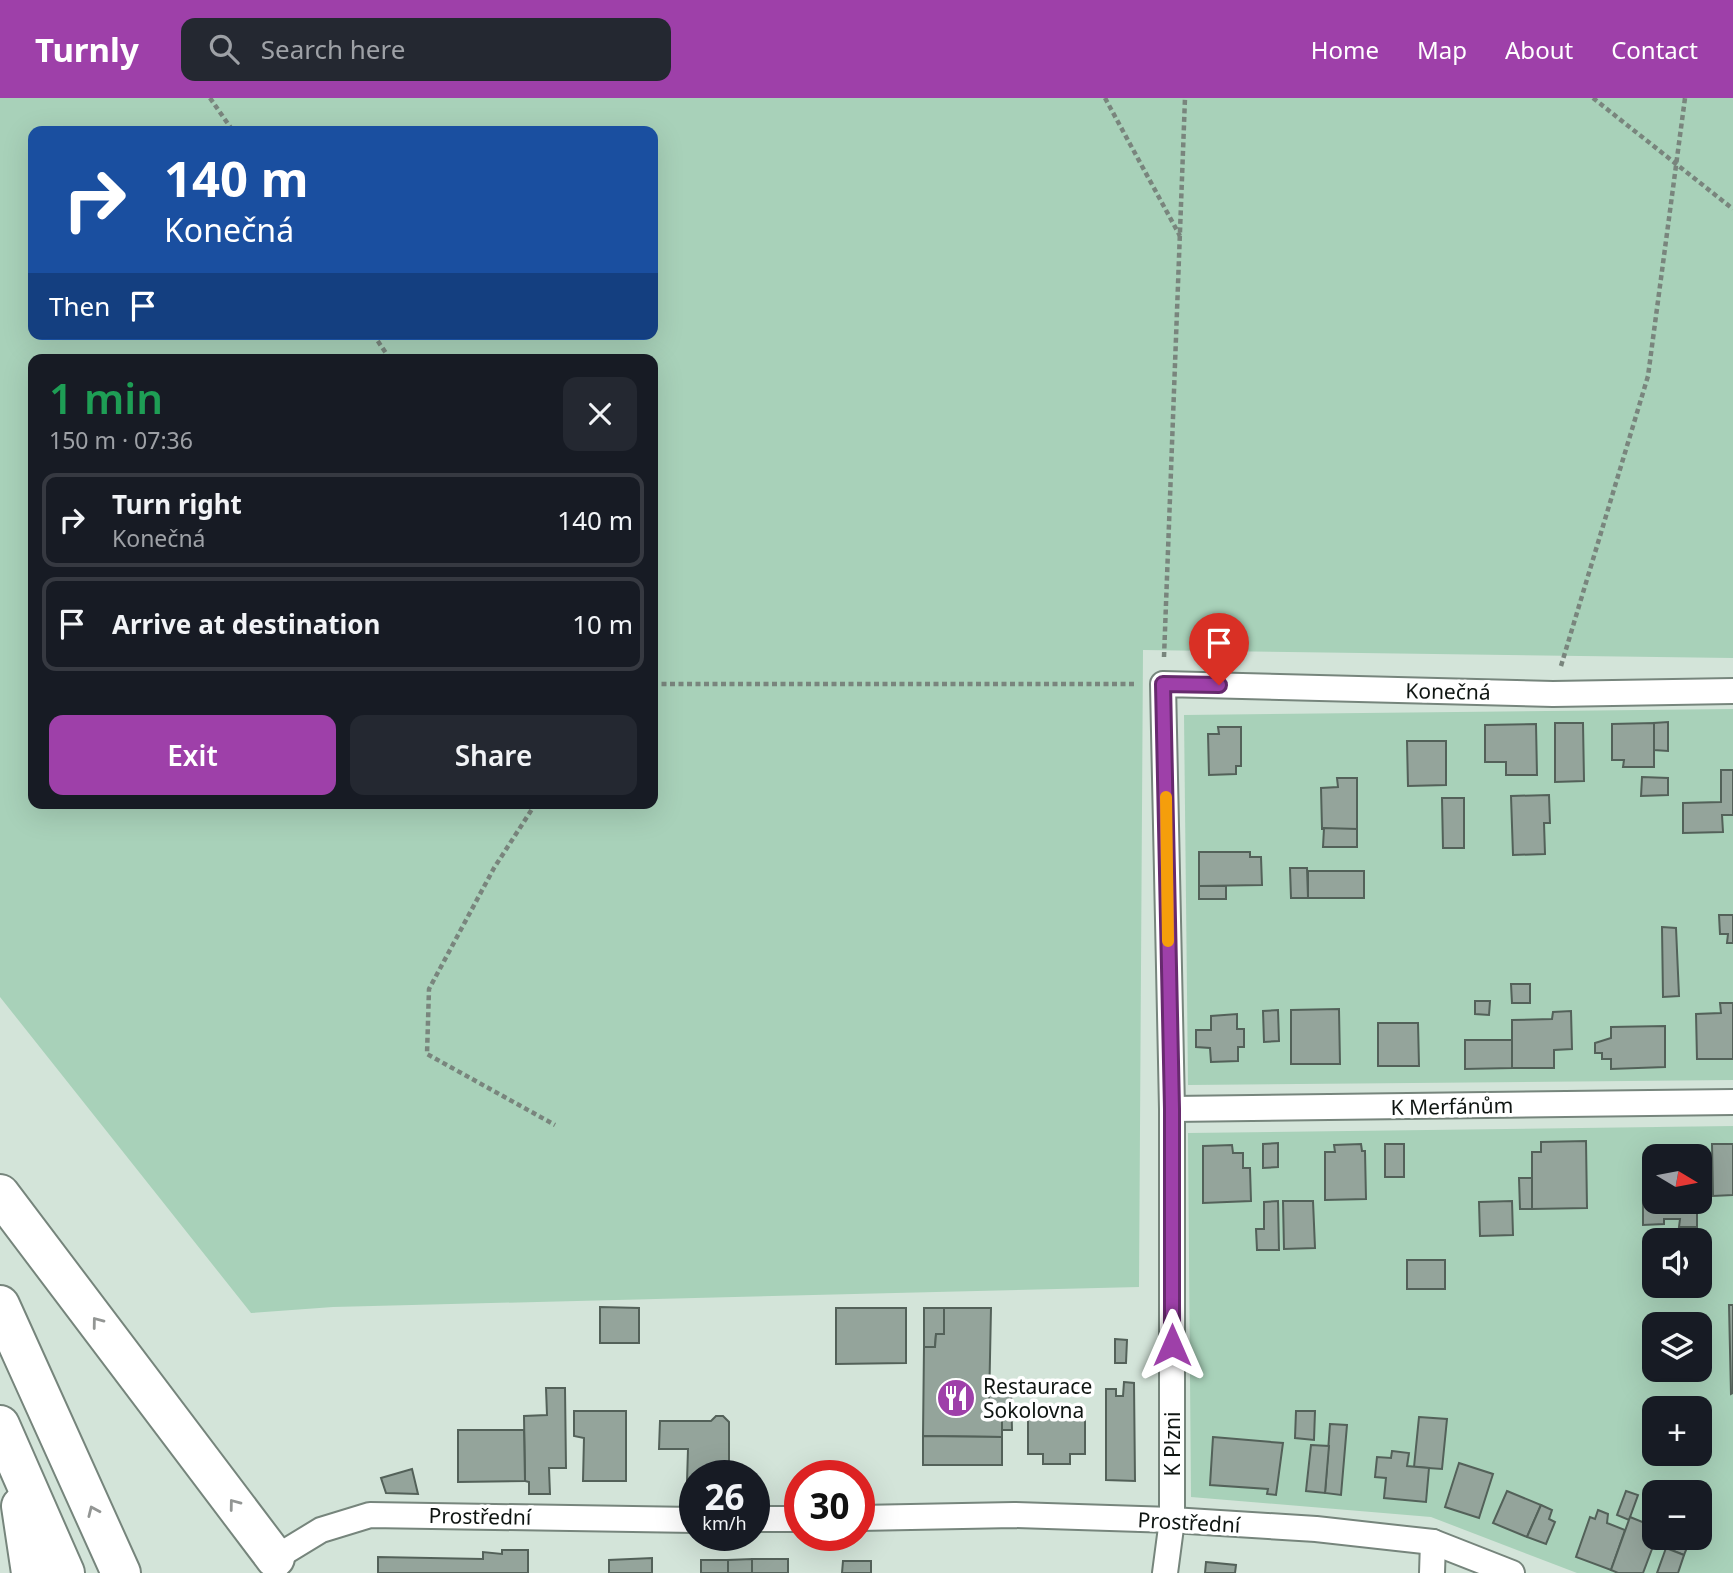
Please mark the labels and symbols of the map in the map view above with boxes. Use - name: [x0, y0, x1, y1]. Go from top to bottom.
- pin: [1189, 613, 1249, 685]
- street label: Konečná: [1405, 676, 1491, 706]
- street label: K Merfánům: [1390, 1091, 1514, 1121]
- north arrow: [1642, 1144, 1712, 1214]
- position arrow: [1135, 1308, 1209, 1382]
- one-way arrow: [93, 1318, 105, 1330]
- place label: Restaurace Sokolovna: [983, 1372, 1092, 1424]
- restaurant icon: Restaurace Sokolovna: [935, 1377, 977, 1419]
- street label: K Plzni: [1158, 1412, 1186, 1476]
- speed limit sign: 30: [784, 1460, 875, 1551]
- one-way arrow: [230, 1499, 243, 1512]
- street label: Prostřední: [428, 1501, 532, 1531]
- one-way arrow: [87, 1505, 101, 1518]
- street label: Prostřední: [1137, 1505, 1242, 1539]

